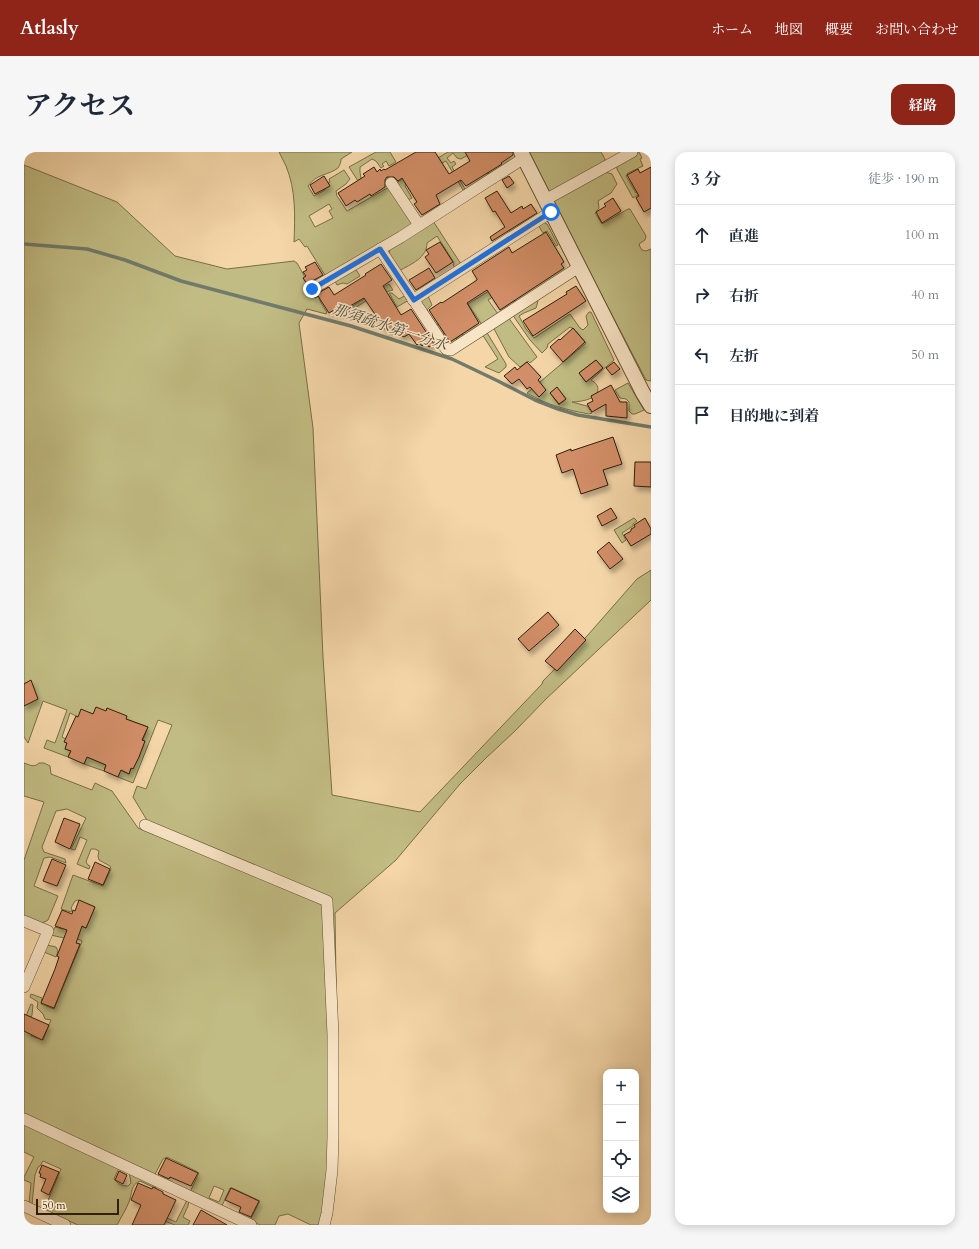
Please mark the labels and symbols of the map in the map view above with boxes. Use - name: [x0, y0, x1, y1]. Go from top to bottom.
- route start: [542, 203, 560, 221]
- route end: [303, 280, 321, 298]
- water label: 那須疏水第一分水: [330, 299, 452, 356]
- scale bar: [36, 1197, 119, 1216]

